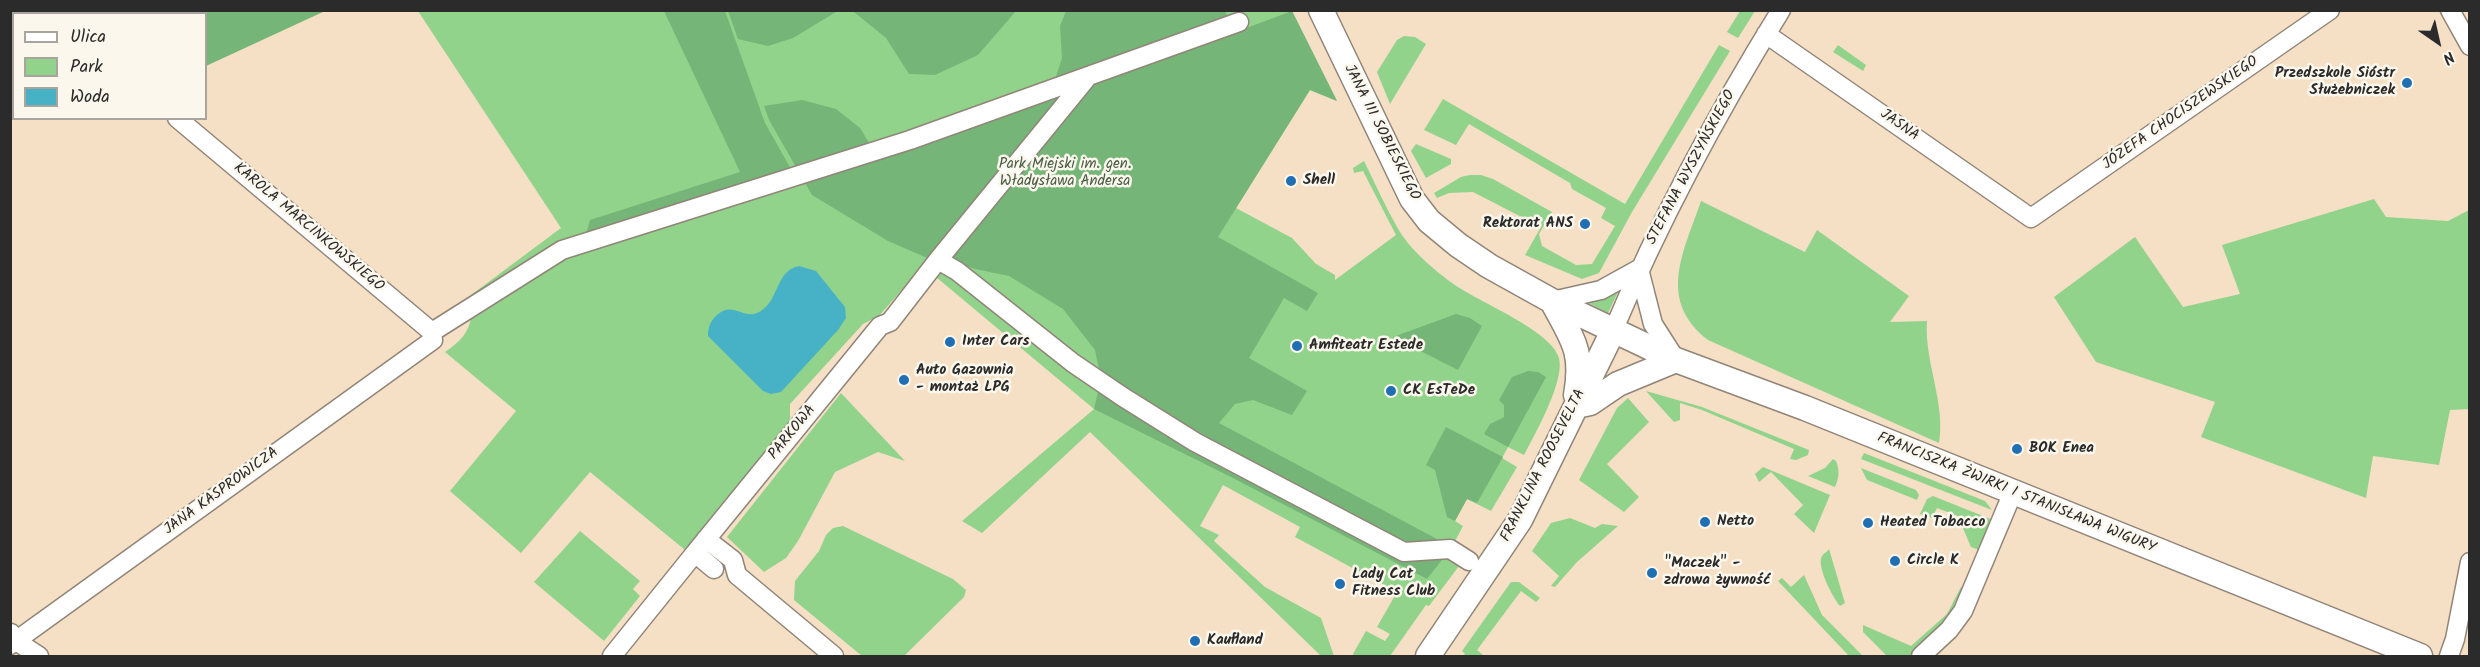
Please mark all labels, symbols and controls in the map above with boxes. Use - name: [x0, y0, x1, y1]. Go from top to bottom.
- legend: [12, 12, 207, 120]
- north arrow: [2408, 12, 2468, 72]
- text: Ulica: [70, 23, 106, 52]
- text: N: [2437, 44, 2460, 71]
- text: Park: [70, 53, 103, 82]
- street label: JÓZEFA CHOCISZEWSKIEGO: [2100, 53, 2262, 175]
- street label: JANA III SOBIESKIEGO: [1339, 62, 1423, 204]
- place label: Przedszkole Sióstr Służebniczek: [2275, 65, 2395, 100]
- marker: Przedszkole Sióstr Służebniczek: [2400, 76, 2414, 90]
- text: Woda: [70, 83, 110, 112]
- street label: STEFANA WYSZYŃSKIEGO: [1644, 88, 1740, 248]
- street label: JASNA: [1876, 106, 1922, 146]
- park label: Park Miejski im. gen. Władysława Andersa: [999, 156, 1131, 191]
- street label: KAROLA MARCINKOWSKIEGO: [229, 160, 387, 296]
- place label: Shell: [1303, 172, 1335, 190]
- marker: Shell: [1284, 174, 1298, 188]
- place label: Rektorat ANS: [1483, 215, 1573, 233]
- marker: Rektorat ANS: [1578, 217, 1592, 231]
- place label: Inter Cars: [962, 333, 1030, 351]
- marker: Inter Cars: [943, 335, 957, 349]
- place label: Amfiteatr Estede: [1309, 337, 1423, 355]
- marker: Amfiteatr Estede: [1290, 339, 1304, 353]
- place label: Auto Gazownia - montaż LPG: [916, 362, 1013, 397]
- marker: Auto Gazownia - montaż LPG: [897, 373, 911, 387]
- place label: CK EsTeDe: [1403, 382, 1475, 400]
- marker: CK EsTeDe: [1384, 384, 1398, 398]
- street label: FRANKLINA ROOSEVELTA: [1498, 387, 1590, 545]
- street label: PARKOWA: [766, 402, 820, 464]
- street label: FRANCISZKA ŻWIRKI I STANISŁAWA WIGURY: [1874, 430, 2158, 558]
- place label: BOK Enea: [2029, 440, 2094, 458]
- marker: BOK Enea: [2010, 442, 2024, 456]
- street label: JANA KASPROWICZA: [161, 444, 283, 540]
- place label: Netto: [1717, 513, 1754, 531]
- place label: Heated Tobacco: [1880, 514, 1985, 532]
- marker: Netto: [1698, 515, 1712, 529]
- marker: Heated Tobacco: [1861, 516, 1875, 530]
- place label: Circle K: [1907, 552, 1959, 570]
- marker: Circle K: [1888, 554, 1902, 568]
- place label: "Maczek" - zdrowa żywność: [1664, 555, 1771, 590]
- place label: Lady Cat Fitness Club: [1352, 566, 1435, 601]
- marker: "Maczek" - zdrowa żywność: [1645, 566, 1659, 580]
- marker: Lady Cat Fitness Club: [1333, 577, 1347, 591]
- place label: Kaufland: [1207, 632, 1263, 650]
- marker: Kaufland: [1188, 634, 1202, 648]

